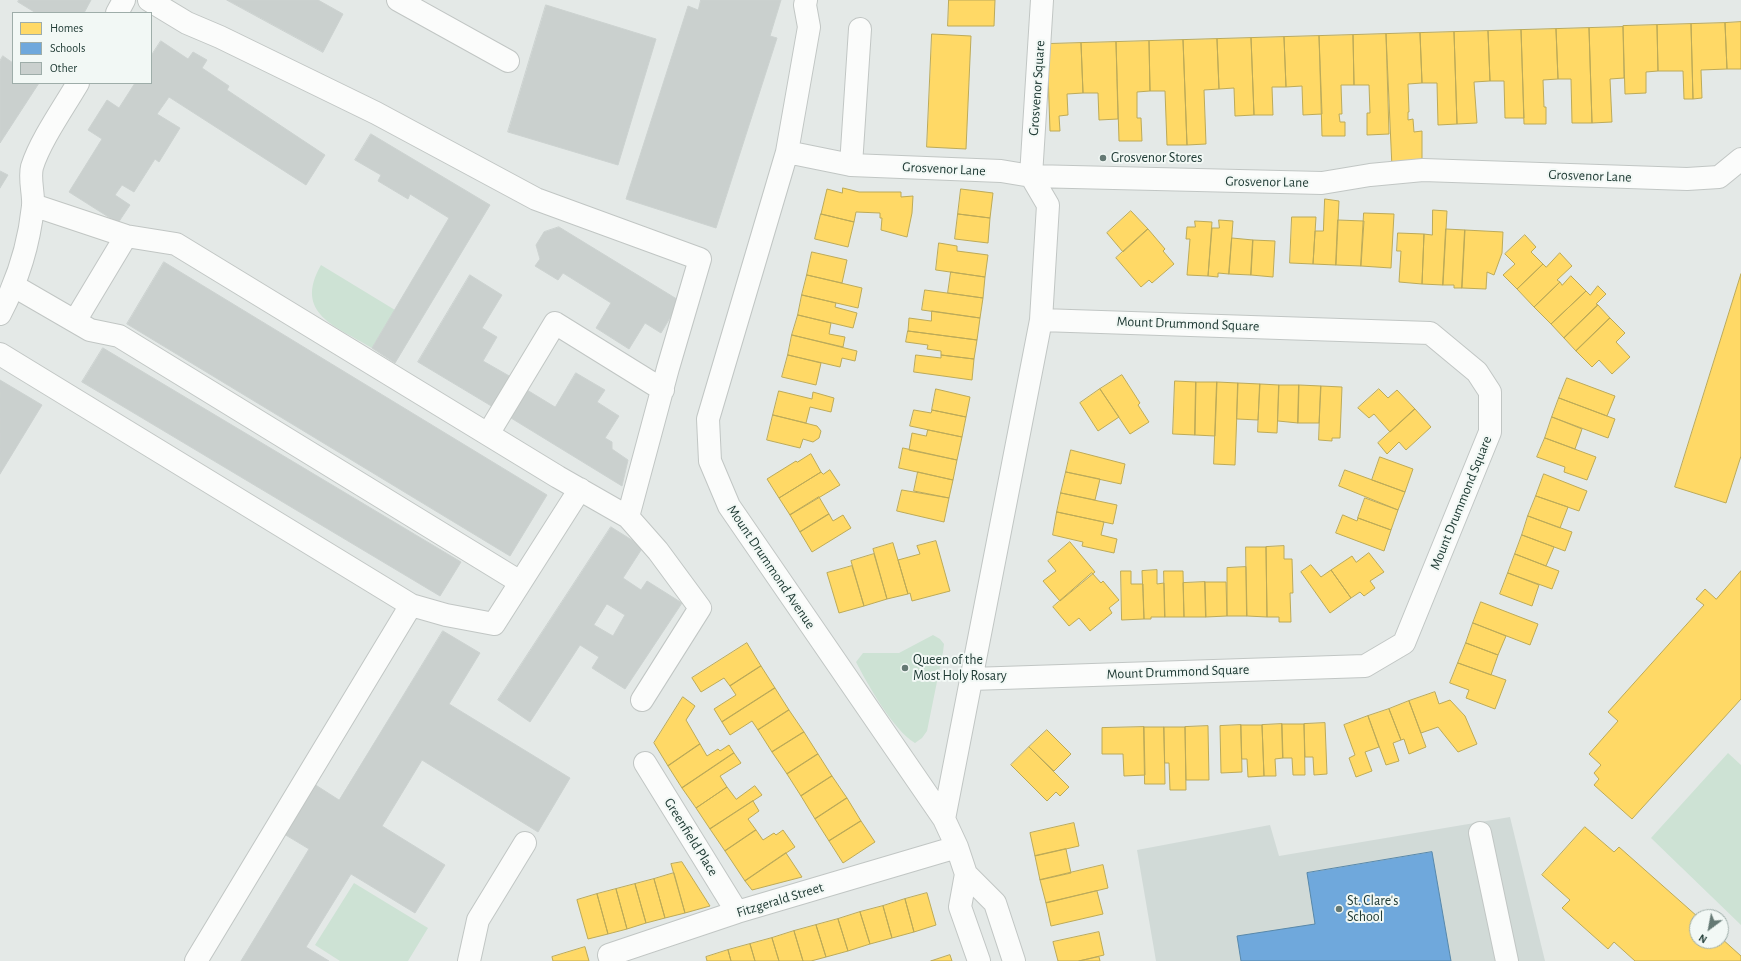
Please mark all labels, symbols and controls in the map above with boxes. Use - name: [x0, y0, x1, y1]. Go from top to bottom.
- legend: [12, 12, 152, 84]
- text: Homes: [50, 22, 83, 34]
- street label: Grosvenor Square: [1025, 40, 1049, 136]
- text: Schools: [50, 42, 85, 54]
- text: Other: [50, 62, 77, 74]
- place label: Grosvenor Stores: [1111, 150, 1202, 166]
- marker: Grosvenor Stores: [1098, 153, 1108, 163]
- street label: Grosvenor Lane: [902, 158, 986, 180]
- street label: Grosvenor Lane: [1548, 166, 1632, 186]
- street label: Grosvenor Lane: [1225, 173, 1309, 191]
- street label: Mount Drummond Square: [1116, 313, 1260, 335]
- street label: Mount Drummond Square: [1426, 434, 1496, 572]
- street label: Mount Drummond Avenue: [723, 502, 819, 632]
- place label: Queen of the Most Holy Rosary: [913, 652, 1007, 684]
- street label: Mount Drummond Square: [1106, 661, 1250, 683]
- marker: Queen of the Most Holy Rosary: [900, 663, 910, 673]
- street label: Greenfield Place: [660, 795, 722, 879]
- street label: Fitzgerald Street: [735, 879, 825, 921]
- place label: St. Clare's School: [1347, 893, 1398, 926]
- marker: St. Clare's School: [1334, 904, 1344, 914]
- north arrow: [1689, 909, 1729, 949]
- text: N: [1697, 932, 1709, 945]

